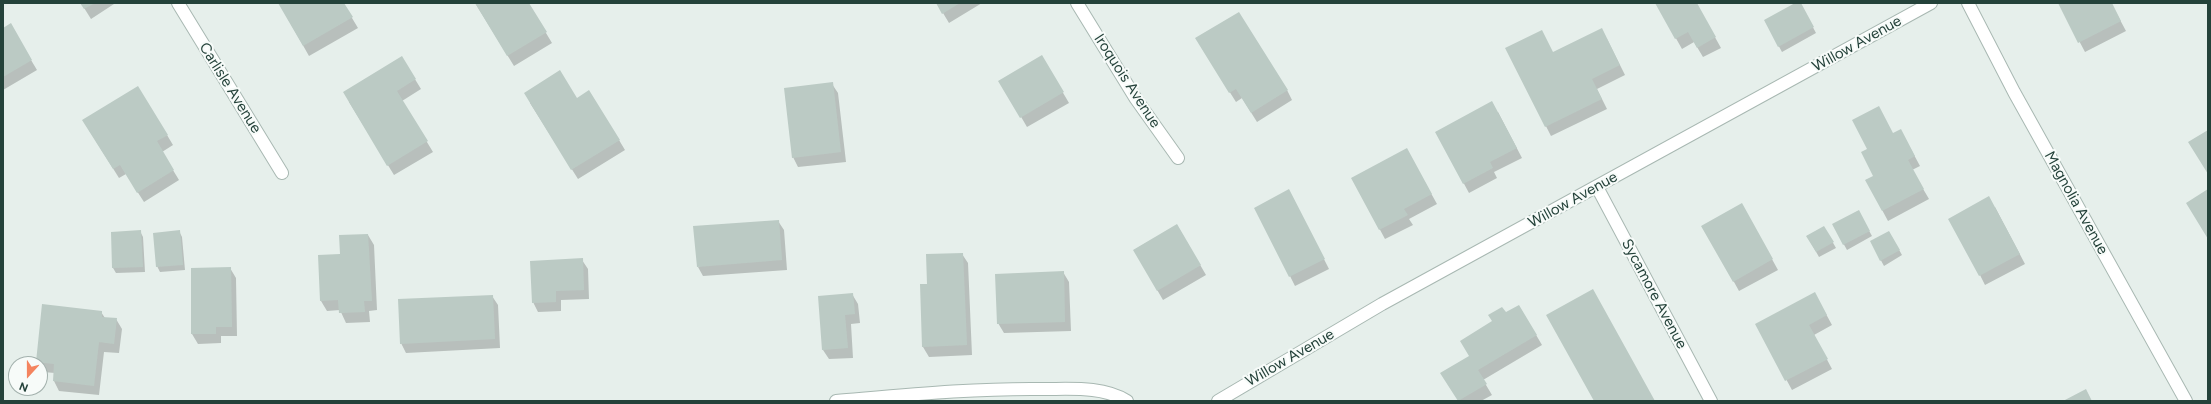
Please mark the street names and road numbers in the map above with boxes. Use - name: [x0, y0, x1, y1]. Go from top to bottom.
- street label: Willow Avenue: [1809, 12, 1905, 76]
- street label: Iroquois Avenue: [1090, 31, 1164, 131]
- street label: Carlisle Avenue: [195, 39, 265, 137]
- street label: Magnolia Avenue: [2040, 148, 2112, 258]
- street label: Willow Avenue: [1525, 168, 1621, 232]
- street label: Sycamore Avenue: [1617, 236, 1691, 352]
- street label: Willow Avenue: [1243, 325, 1337, 391]

